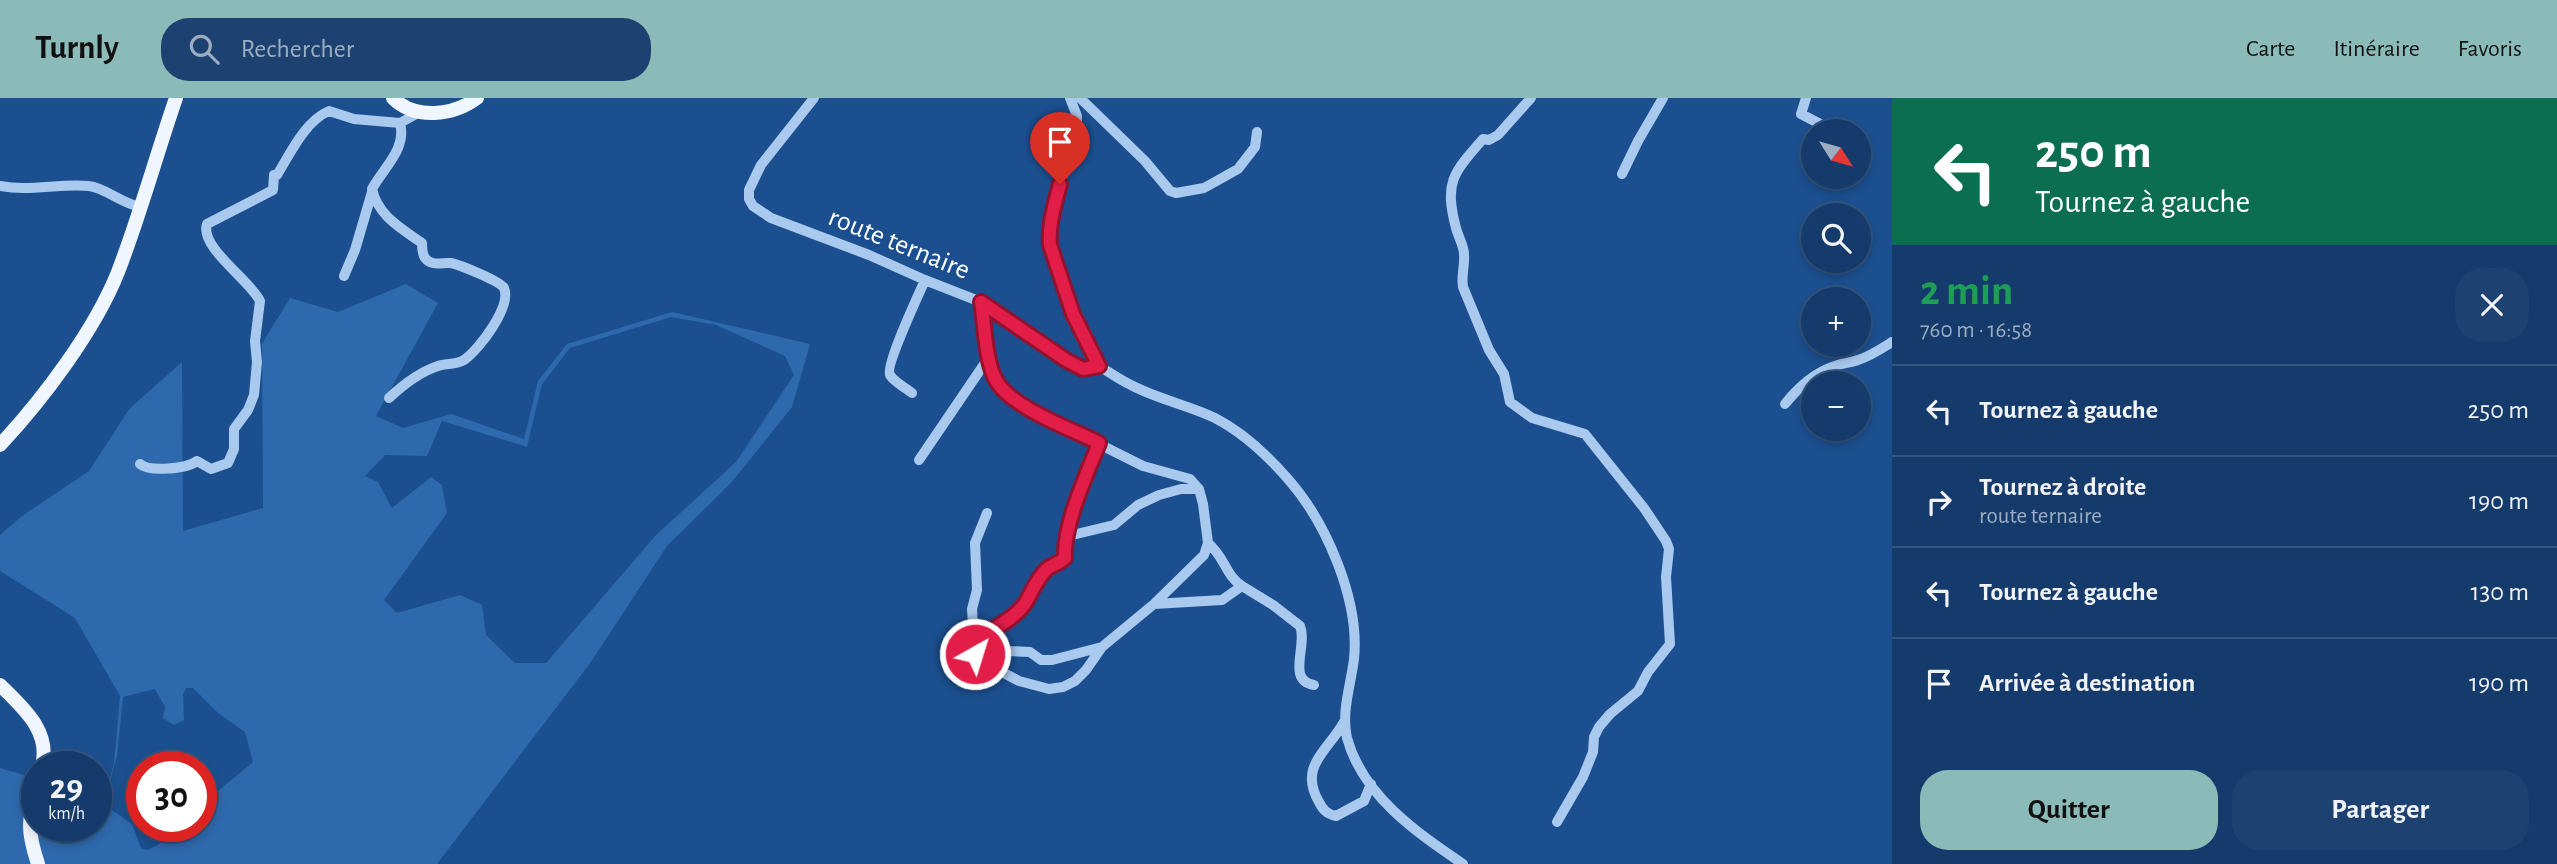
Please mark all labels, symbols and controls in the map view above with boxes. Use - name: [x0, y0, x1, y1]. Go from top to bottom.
- search box: [161, 18, 651, 81]
- icon: search: [185, 30, 223, 68]
- text: Turnly: [35, 32, 119, 65]
- text: Rechercher: [241, 36, 354, 62]
- text: Carte: [2246, 37, 2295, 61]
- text: Itinéraire: [2333, 37, 2420, 61]
- text: Favoris: [2458, 37, 2522, 61]
- pin: [1030, 112, 1090, 184]
- north arrow: [1801, 119, 1871, 189]
- map controls: [1801, 119, 1871, 441]
- icon: arrive: [1041, 123, 1079, 161]
- icon: left: [1920, 126, 2011, 217]
- text: 250 m: [2035, 128, 2152, 177]
- text: Tournez à gauche: [2035, 186, 2250, 218]
- street label: route ternaire: [824, 203, 974, 285]
- button: search: [1801, 203, 1871, 273]
- button: close: [2455, 268, 2529, 342]
- text: 2 min: [1920, 270, 2013, 312]
- button: +: [1801, 287, 1871, 357]
- text: 760 m · 16:58: [1920, 319, 2032, 342]
- button: −: [1801, 371, 1871, 441]
- icon: left: [1920, 392, 1958, 430]
- text: Tournez à gauche: [1979, 397, 2158, 423]
- text: 250 m: [2467, 397, 2529, 423]
- text: Tournez à droite: [1979, 474, 2146, 500]
- icon: right: [1920, 483, 1958, 521]
- text: 190 m: [2469, 488, 2529, 514]
- text: route ternaire: [1979, 505, 2102, 528]
- icon: left: [1920, 574, 1958, 612]
- text: Tournez à gauche: [1979, 579, 2158, 605]
- text: 130 m: [2471, 579, 2529, 605]
- position arrow: [938, 617, 1012, 691]
- icon: arrive: [1920, 665, 1958, 703]
- text: Arrivée à destination: [1979, 670, 2195, 696]
- text: 190 m: [2469, 670, 2529, 696]
- speed limit sign: 30: [126, 751, 217, 842]
- text: 29: [50, 770, 83, 805]
- button: Quitter: [1920, 770, 2218, 850]
- button: Partager: [2232, 770, 2529, 850]
- text: km/h: [48, 805, 85, 823]

